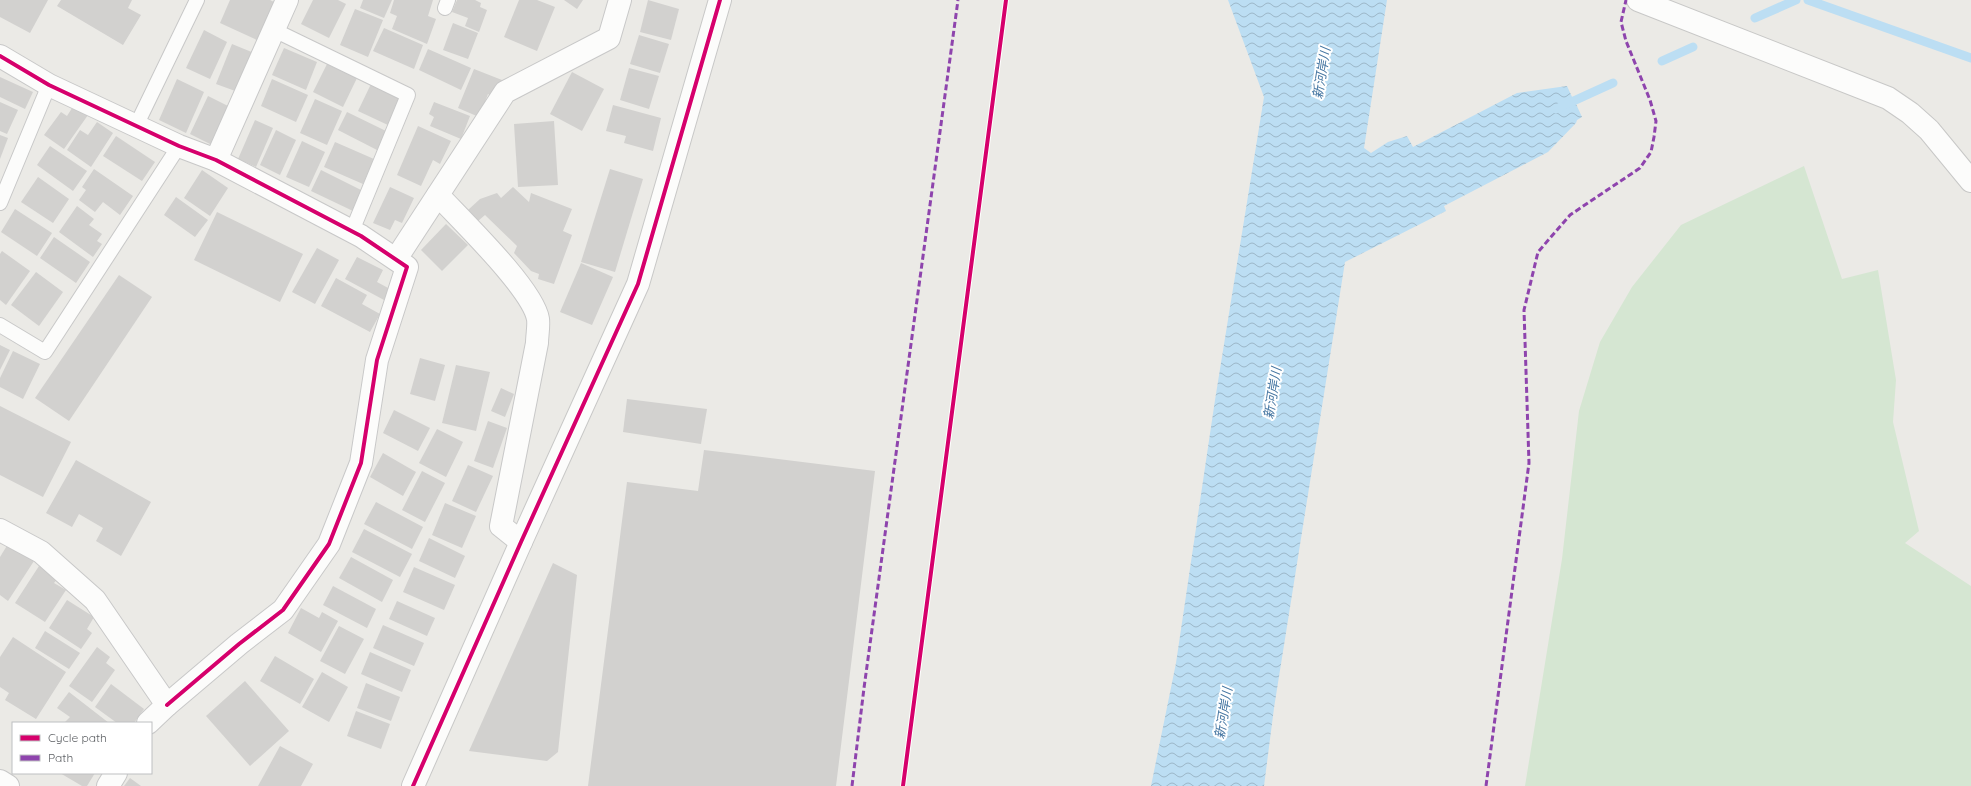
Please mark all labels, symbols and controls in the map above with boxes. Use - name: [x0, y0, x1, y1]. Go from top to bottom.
- water label: 新河岸川: [1309, 44, 1333, 100]
- water label: 新河岸川: [1260, 364, 1284, 420]
- water label: 新河岸川: [1211, 684, 1235, 740]
- legend: [12, 722, 152, 774]
- text: Cycle path: [48, 730, 107, 745]
- text: Path: [48, 750, 73, 765]

